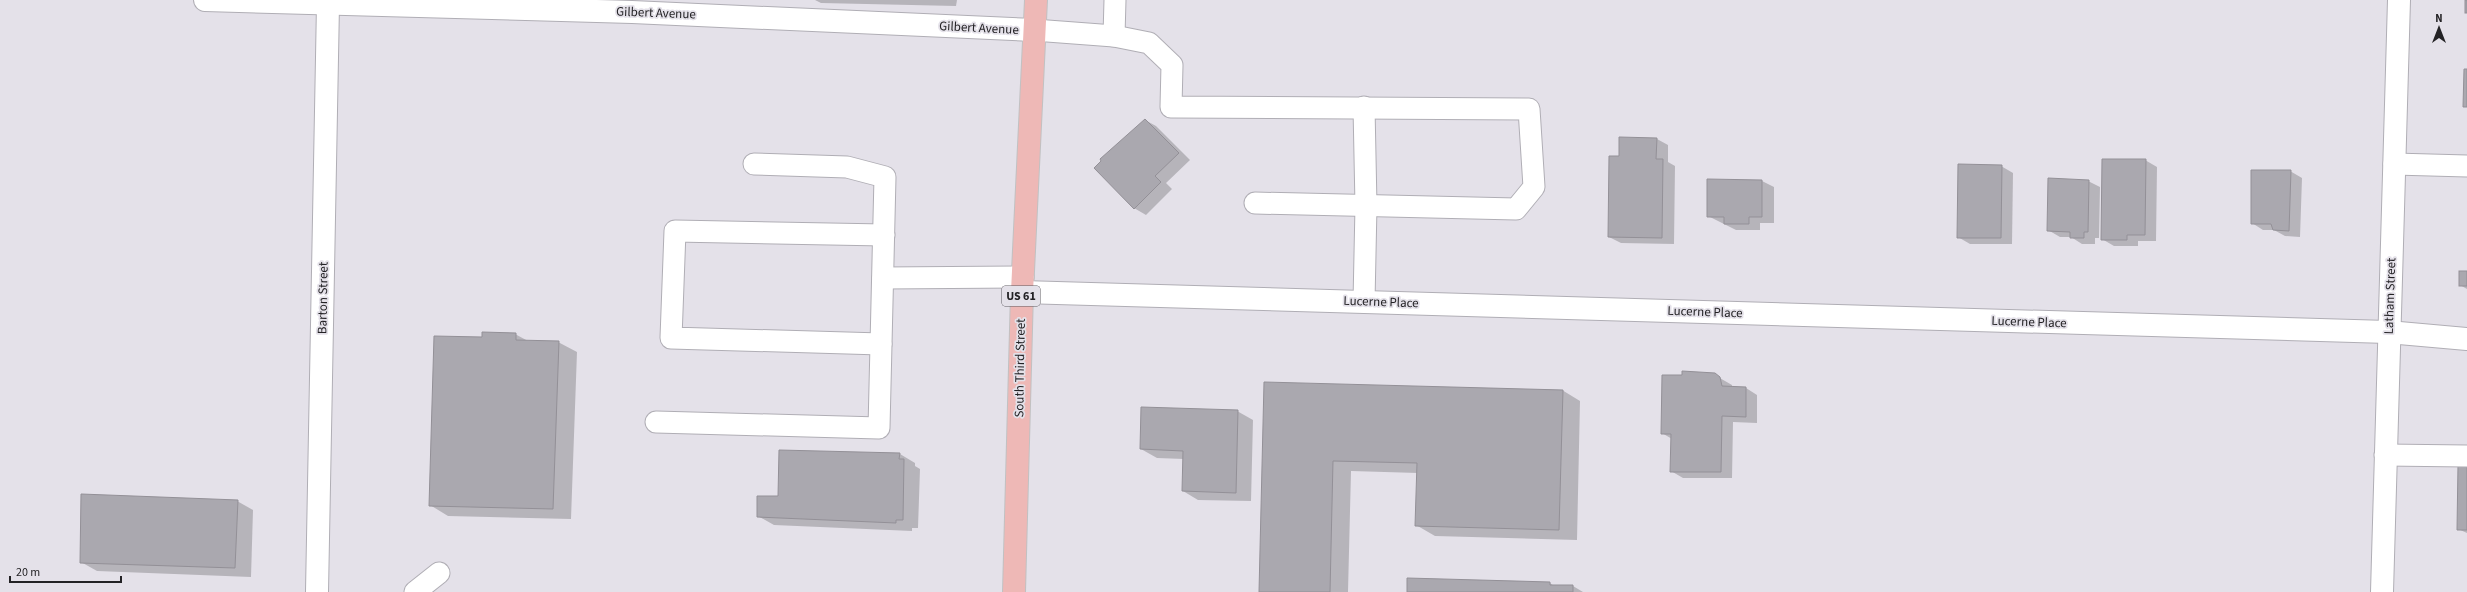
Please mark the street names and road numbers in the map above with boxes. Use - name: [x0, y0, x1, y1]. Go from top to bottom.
- street label: Gilbert Avenue: [616, 3, 696, 23]
- street label: Gilbert Avenue: [939, 17, 1019, 39]
- street label: Latham Street: [2380, 257, 2400, 335]
- street label: Barton Street: [313, 261, 333, 334]
- road number: US 61: [1002, 286, 1040, 306]
- street label: Lucerne Place: [1343, 292, 1419, 312]
- street label: Lucerne Place: [1667, 302, 1743, 322]
- street label: Lucerne Place: [1991, 312, 2067, 332]
- street label: South Third Street: [1010, 318, 1030, 418]

